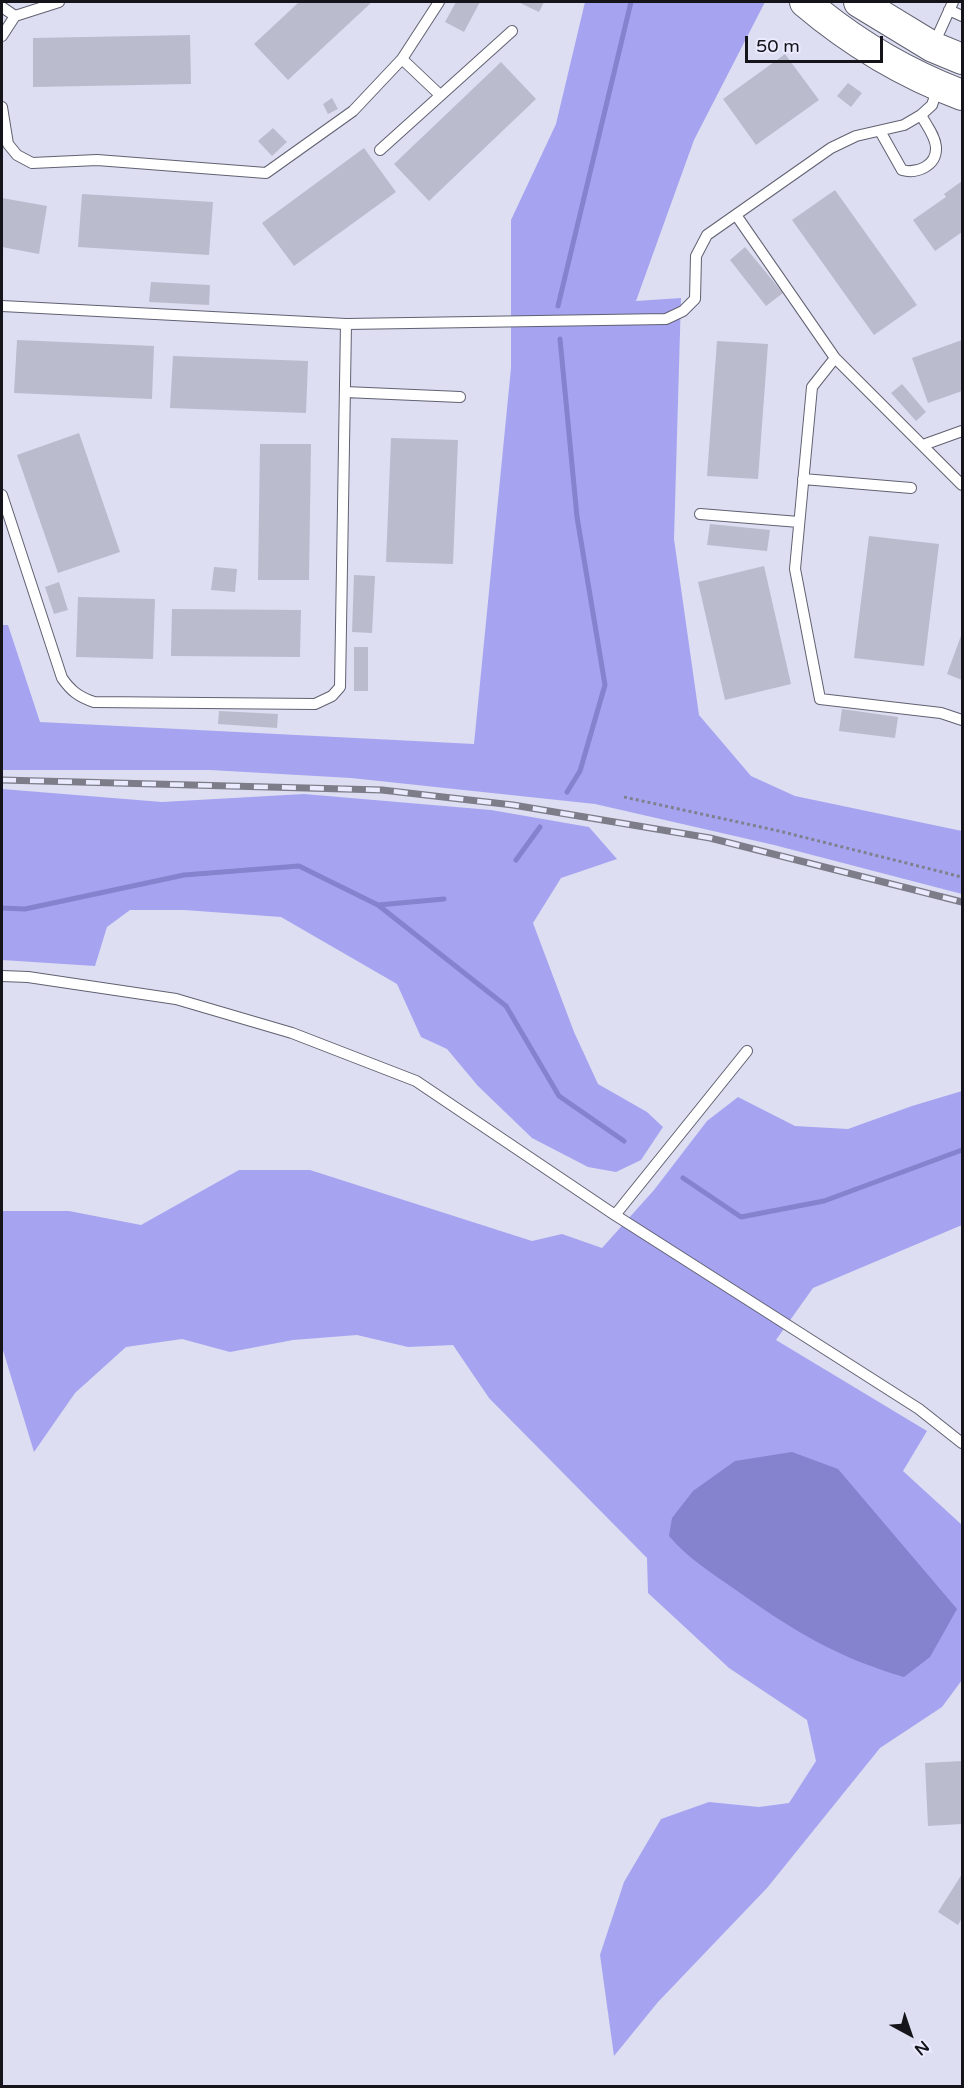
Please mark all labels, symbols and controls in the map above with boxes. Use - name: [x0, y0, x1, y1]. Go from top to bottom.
- scale bar: [748, 24, 886, 62]
- text: 50 m: [756, 35, 800, 57]
- north arrow: [880, 2004, 940, 2064]
- text: N: [910, 2036, 933, 2060]

